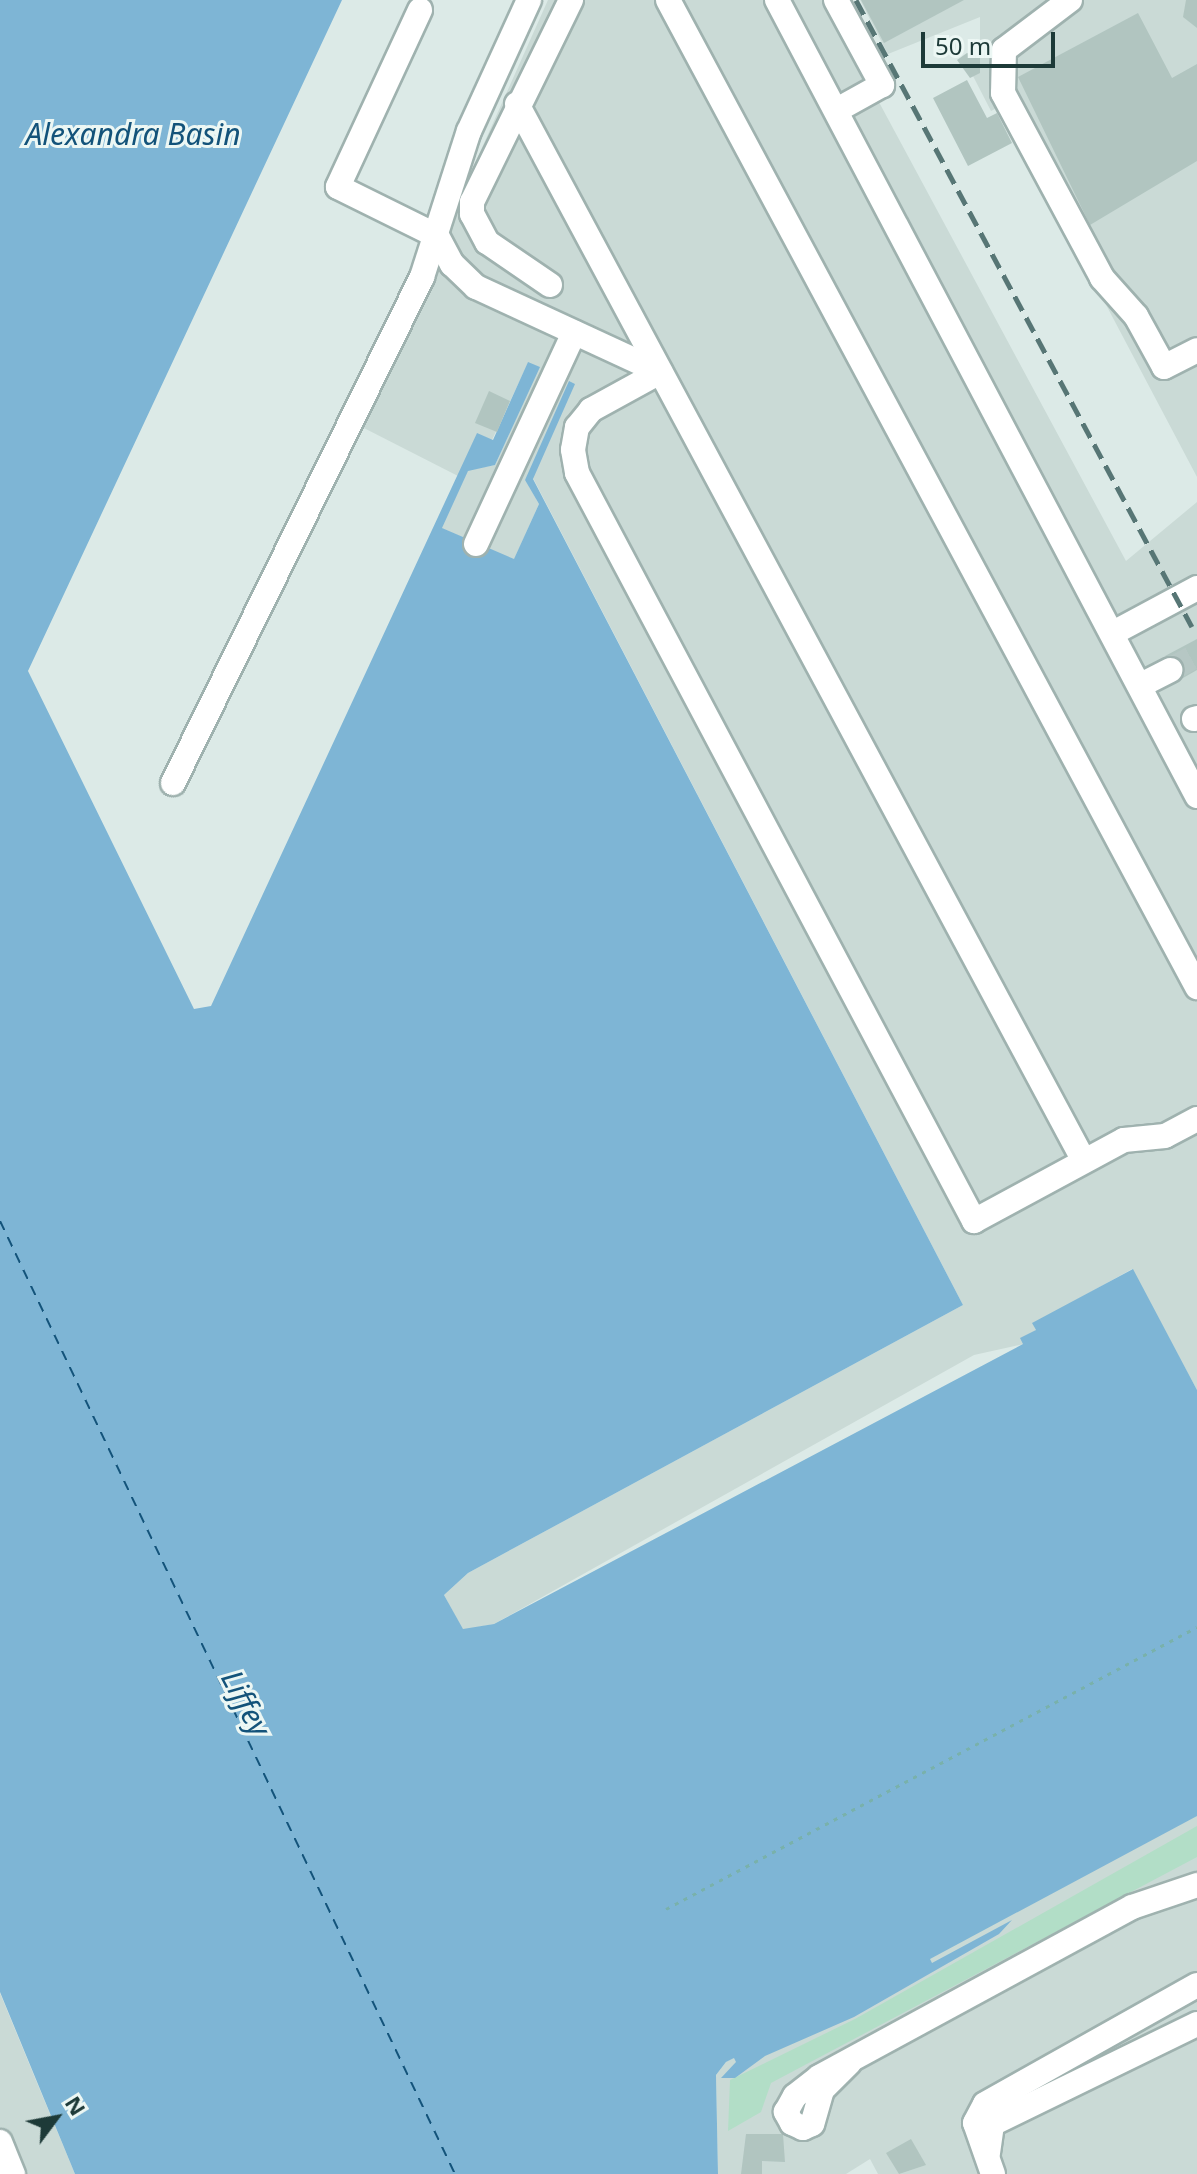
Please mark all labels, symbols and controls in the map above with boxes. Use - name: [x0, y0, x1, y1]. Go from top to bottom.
- scale bar: [925, 16, 1059, 66]
- text: 50 m: [935, 29, 991, 62]
- water label: Alexandra Basin: [25, 116, 241, 152]
- water label: Liffey: [214, 1664, 278, 1742]
- north arrow: [16, 2078, 96, 2158]
- text: N: [59, 2090, 94, 2121]

